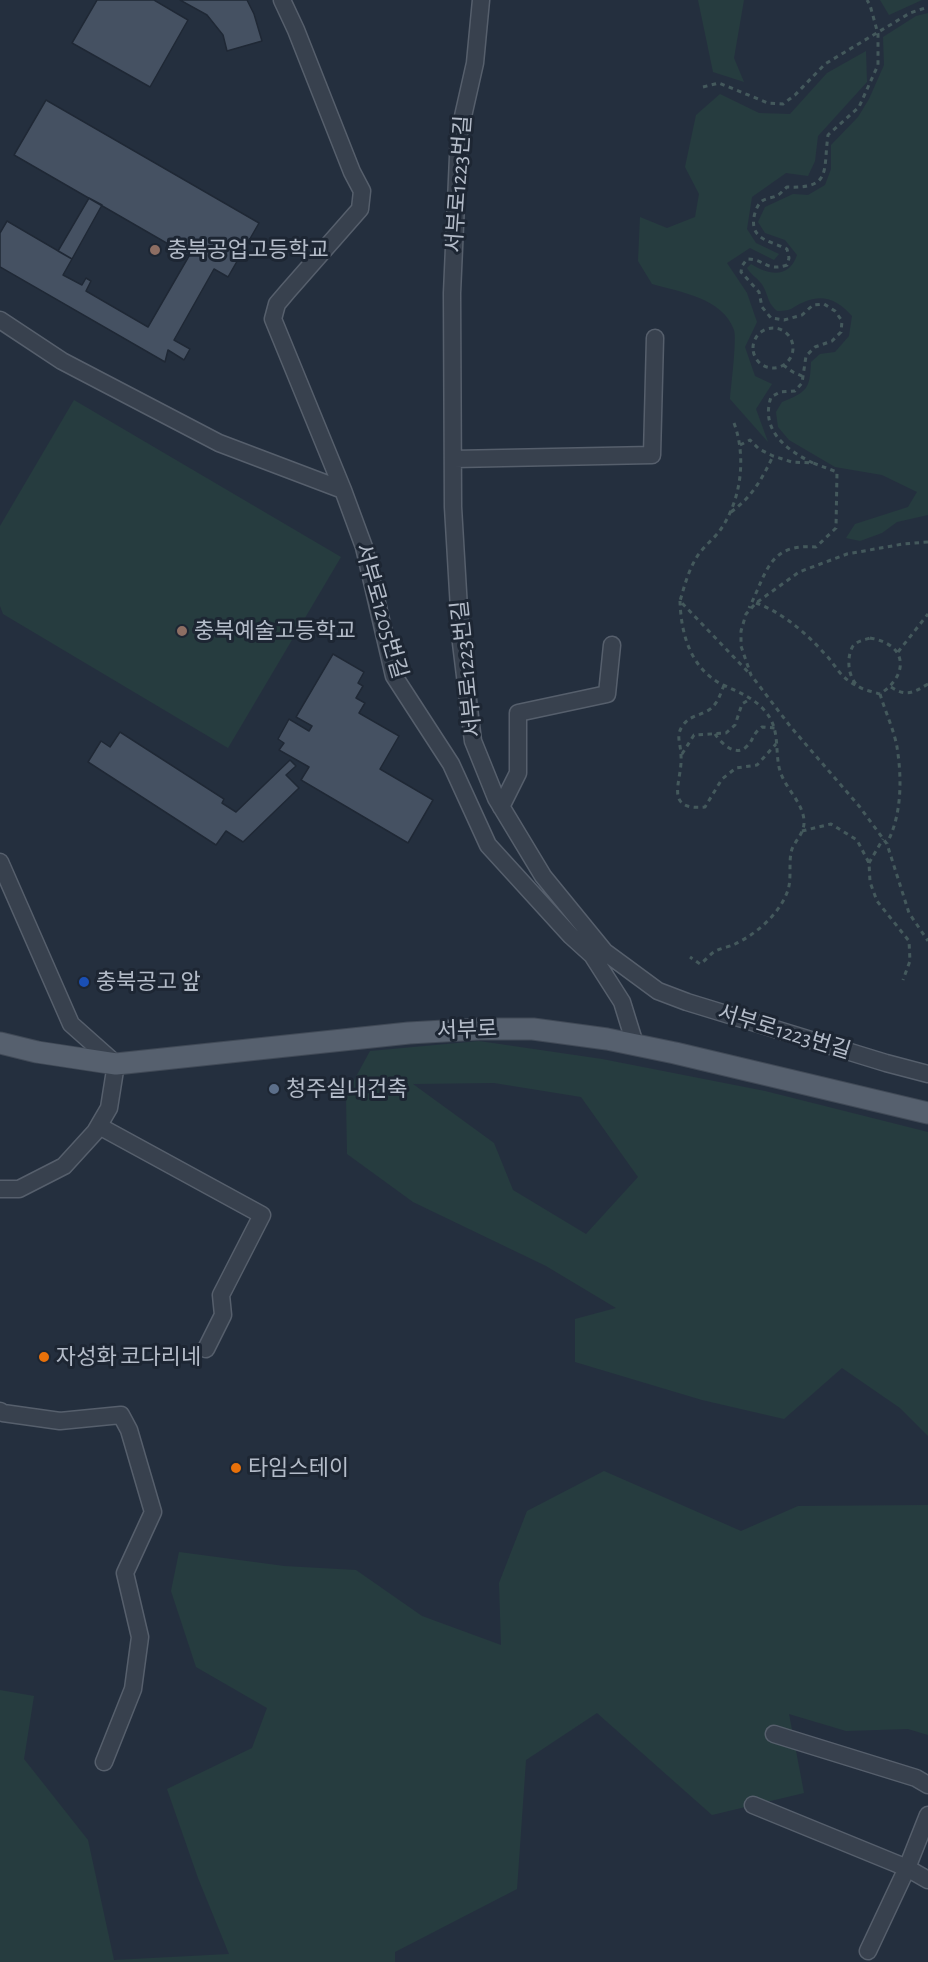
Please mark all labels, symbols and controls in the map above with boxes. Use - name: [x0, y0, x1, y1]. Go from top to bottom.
- street label: 서부로1223번길: [441, 114, 477, 254]
- place label: 충북공업고등학교: [167, 237, 329, 263]
- marker: 충북공업고등학교: [148, 243, 162, 257]
- street label: 서부로1205번길: [349, 540, 413, 682]
- street label: 서부로1223번길: [447, 599, 487, 739]
- place label: 충북예술고등학교: [194, 618, 356, 644]
- marker: 충북예술고등학교: [175, 624, 189, 638]
- place label: 충북공고 앞: [96, 969, 201, 995]
- marker: 충북공고 앞: [77, 975, 91, 989]
- street label: 서부로1223번길: [714, 999, 854, 1065]
- street label: 서부로: [436, 1016, 498, 1044]
- place label: 청주실내건축: [286, 1076, 407, 1102]
- marker: 청주실내건축: [267, 1082, 281, 1096]
- place label: 자성화 코다리네: [56, 1344, 201, 1370]
- marker: 자성화 코다리네: [37, 1350, 51, 1364]
- place label: 타임스테이: [248, 1455, 349, 1481]
- marker: 타임스테이: [229, 1461, 243, 1475]

